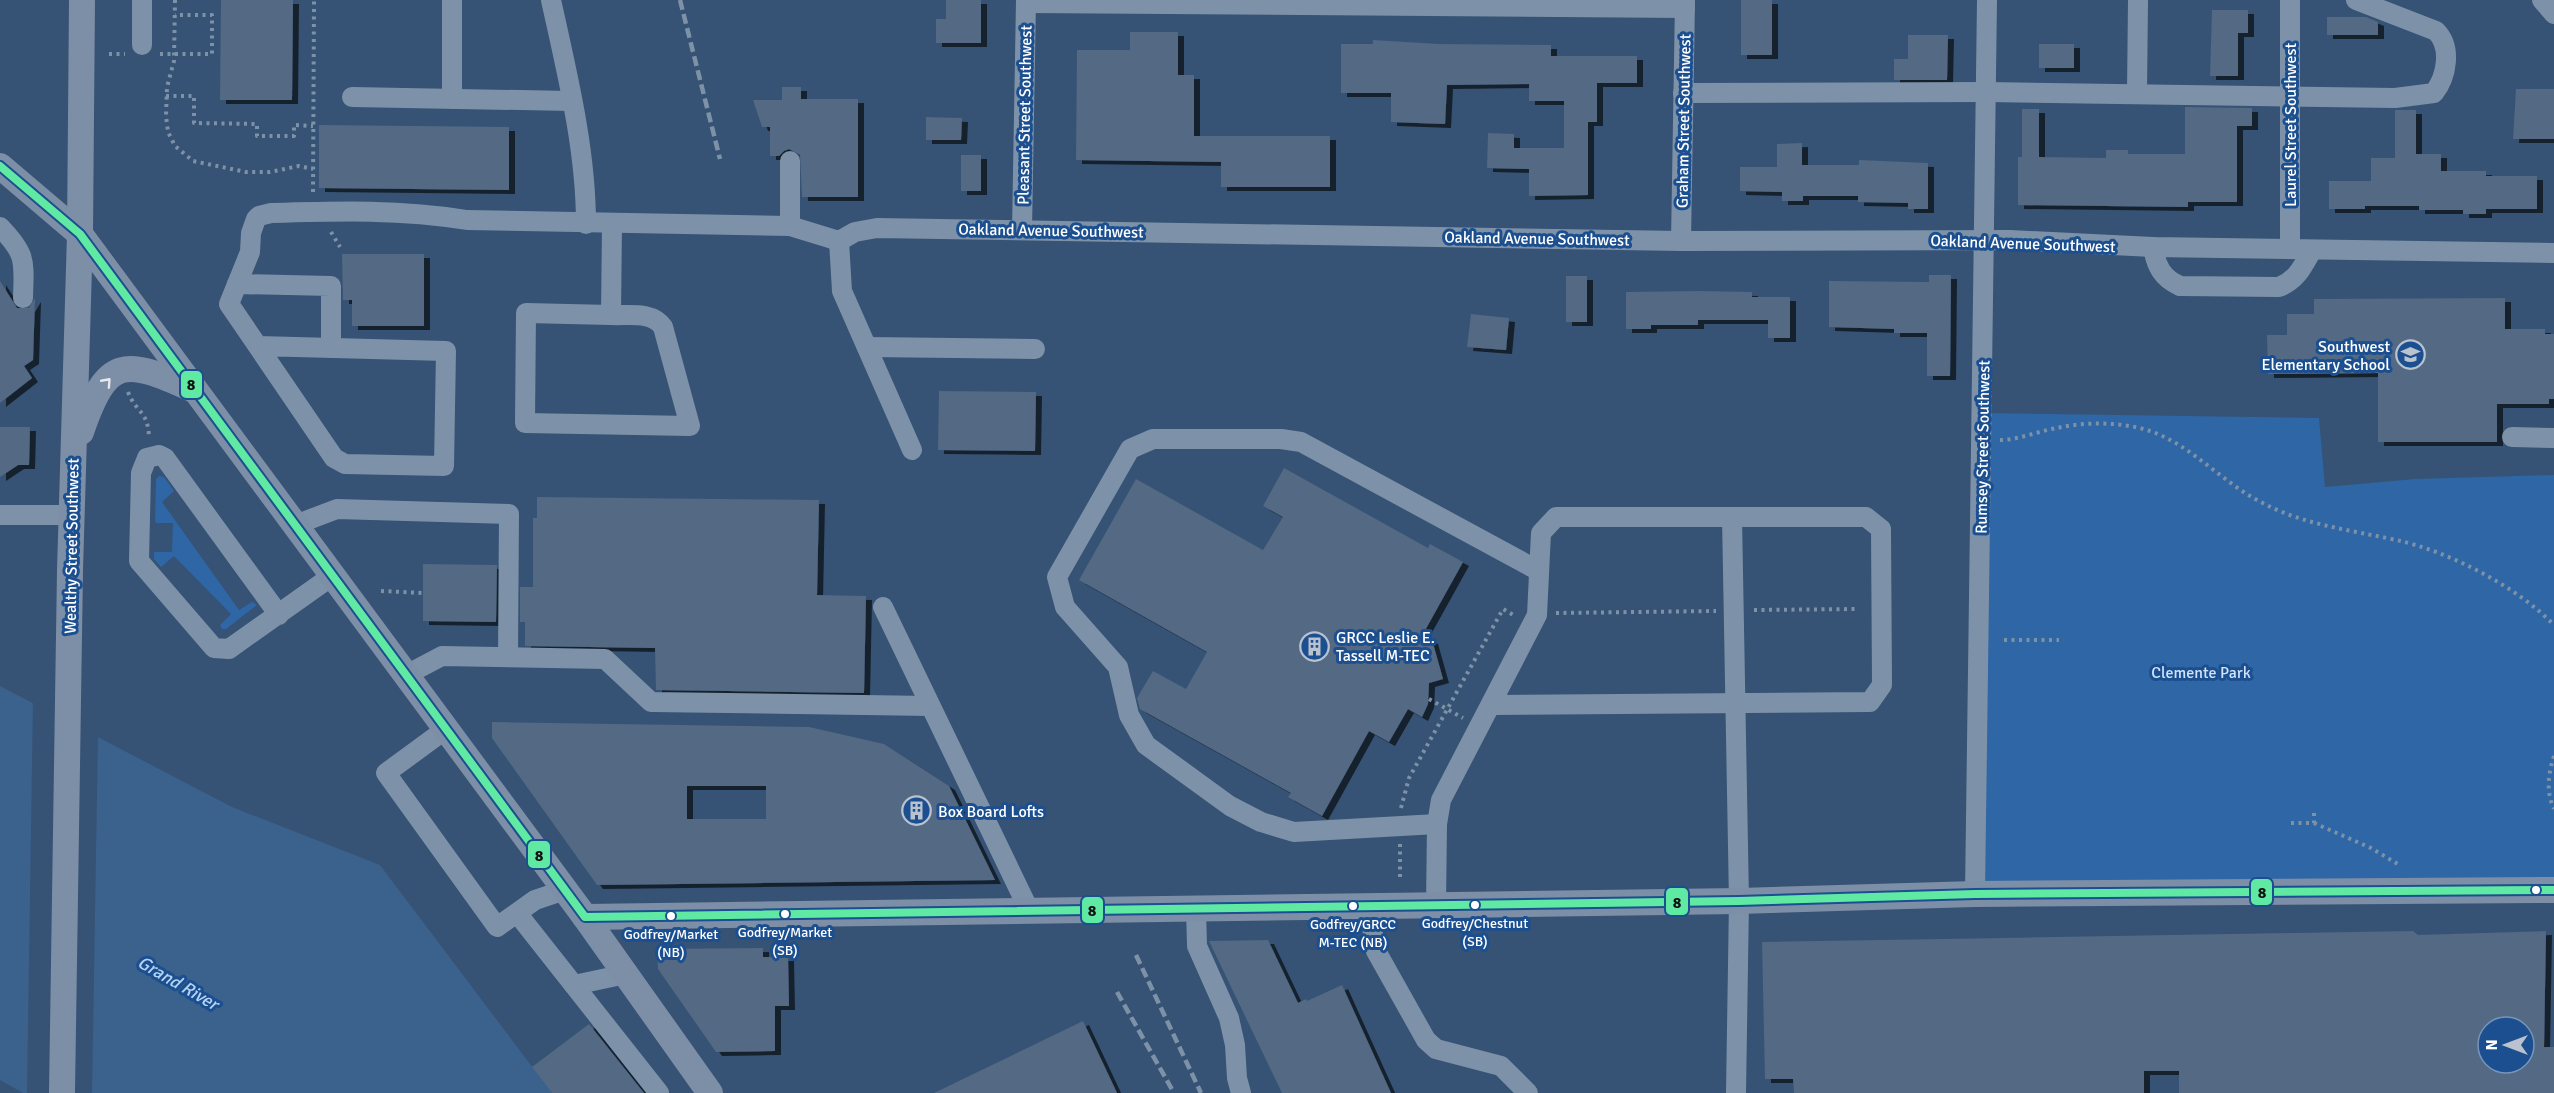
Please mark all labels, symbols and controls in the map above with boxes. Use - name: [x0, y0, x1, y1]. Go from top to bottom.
- street label: Pleasant Street Southwest: [1013, 25, 1037, 205]
- street label: Graham Street Southwest: [1672, 33, 1696, 208]
- street label: Laurel Street Southwest: [2281, 43, 2301, 207]
- street label: Oakland Avenue Southwest: [958, 219, 1144, 243]
- street label: Oakland Avenue Southwest: [1444, 227, 1630, 251]
- street label: Oakland Avenue Southwest: [1930, 231, 2116, 257]
- place label: Southwest Elementary School: [2261, 337, 2390, 375]
- school or university icon: Southwest Elementary School: [2395, 339, 2427, 371]
- street label: Rumsey Street Southwest: [1971, 360, 1995, 534]
- line badge: 8: [180, 370, 203, 399]
- text: 8: [187, 375, 196, 395]
- one-way arrow: [100, 378, 111, 388]
- street label: Wealthy Street Southwest: [60, 458, 84, 634]
- place label: GRCC Leslie E. Tassell M-TEC: [1336, 628, 1435, 666]
- building icon: GRCC Leslie E. Tassell M-TEC: [1299, 630, 1331, 662]
- park label: Clemente Park: [2151, 663, 2251, 683]
- building icon: Box Board Lofts: [901, 795, 933, 827]
- place label: Box Board Lofts: [938, 802, 1044, 822]
- line badge: 8: [527, 840, 551, 869]
- text: 8: [535, 846, 544, 866]
- line badge: 8: [2250, 878, 2273, 906]
- text: 8: [2258, 883, 2267, 903]
- unlabelled marker: [2530, 884, 2542, 896]
- line badge: 8: [1665, 887, 1689, 916]
- text: 8: [1673, 893, 1682, 913]
- line badge: 8: [1081, 896, 1104, 924]
- marker: Godfrey/Chestnut (SB): [1469, 899, 1481, 911]
- marker: Godfrey/GRCC M-TEC (NB): [1347, 900, 1359, 912]
- text: 8: [1088, 901, 1097, 921]
- marker: Godfrey/Market (SB): [779, 908, 791, 920]
- marker: Godfrey/Market (NB): [665, 910, 677, 922]
- place label: Godfrey/Chestnut (SB): [1422, 915, 1528, 950]
- place label: Godfrey/GRCC M-TEC (NB): [1310, 916, 1396, 951]
- place label: Godfrey/Market (SB): [738, 924, 832, 959]
- place label: Godfrey/Market (NB): [624, 926, 718, 961]
- water label: Grand River: [134, 951, 224, 1016]
- north arrow: [2476, 1015, 2536, 1075]
- text: N: [2482, 1039, 2502, 1051]

